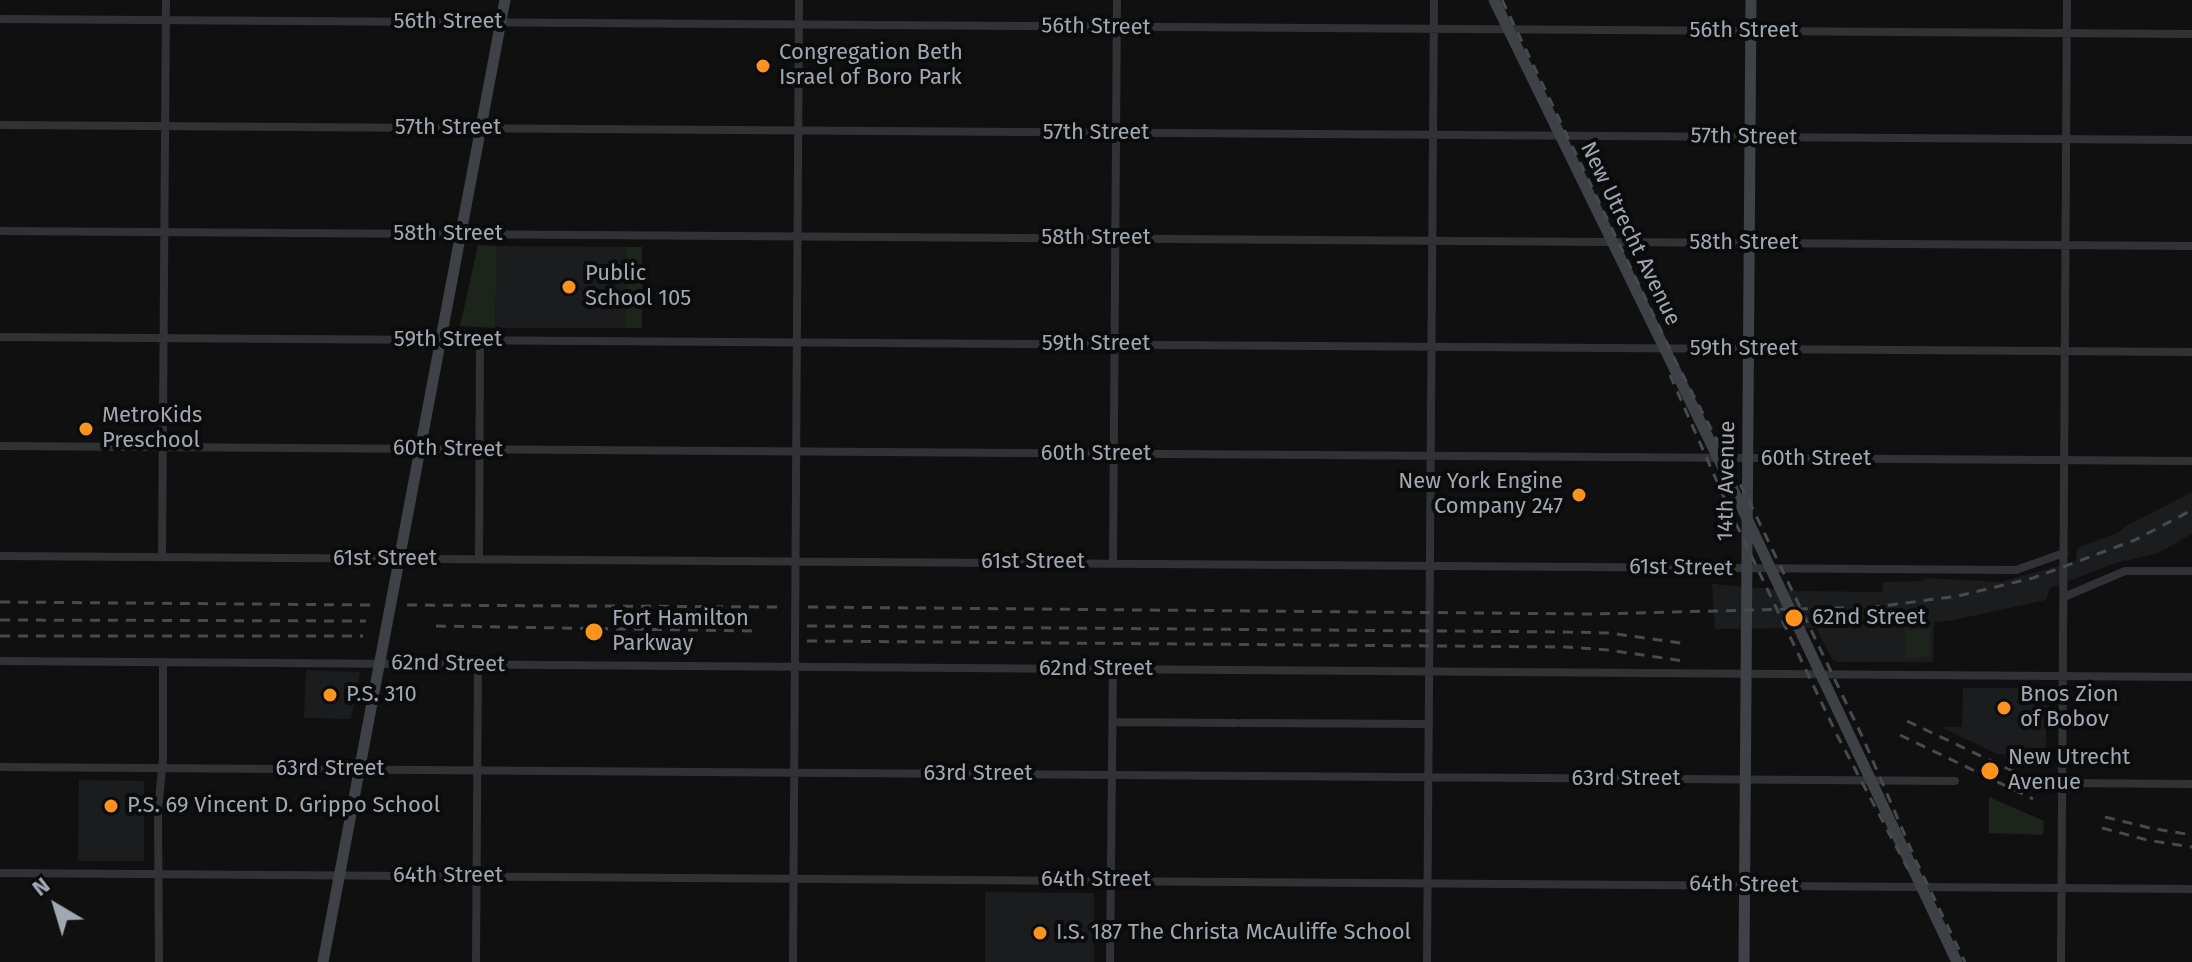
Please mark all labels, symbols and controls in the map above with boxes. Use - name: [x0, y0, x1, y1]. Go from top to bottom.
- street label: 56th Street: [393, 9, 503, 35]
- street label: 56th Street: [1041, 13, 1151, 41]
- street label: 56th Street: [1689, 18, 1799, 44]
- place label: Congregation Beth Israel of Boro Park: [779, 40, 963, 92]
- marker: Congregation Beth Israel of Boro Park: [754, 57, 772, 75]
- street label: 57th Street: [395, 115, 501, 141]
- street label: 57th Street: [1043, 120, 1149, 146]
- street label: 57th Street: [1690, 123, 1798, 151]
- street label: New Utrecht Avenue: [1574, 138, 1686, 330]
- street label: 58th Street: [393, 221, 503, 247]
- street label: 58th Street: [1041, 225, 1151, 251]
- street label: 58th Street: [1689, 230, 1799, 256]
- place label: Public School 105: [585, 261, 691, 312]
- marker: Public School 105: [560, 278, 578, 296]
- street label: 59th Street: [394, 327, 502, 353]
- street label: 59th Street: [1042, 331, 1150, 357]
- street label: 59th Street: [1690, 336, 1798, 362]
- place label: MetroKids Preschool: [102, 403, 202, 454]
- marker: MetroKids Preschool: [77, 420, 95, 438]
- street label: 14th Avenue: [1713, 420, 1741, 542]
- street label: 60th Street: [393, 435, 503, 463]
- street label: 60th Street: [1041, 441, 1151, 467]
- street label: 60th Street: [1761, 446, 1871, 472]
- place label: New York Engine Company 247: [1398, 469, 1563, 520]
- marker: New York Engine Company 247: [1570, 486, 1588, 504]
- street label: 61st Street: [333, 546, 437, 572]
- street label: 61st Street: [981, 549, 1085, 575]
- street label: 61st Street: [1629, 554, 1733, 582]
- place label: 62nd Street: [1812, 605, 1926, 631]
- place label: Fort Hamilton Parkway: [612, 606, 749, 658]
- marker: 62nd Street: [1783, 607, 1805, 629]
- marker: Fort Hamilton Parkway: [583, 621, 605, 643]
- street label: 62nd Street: [391, 650, 505, 678]
- street label: 62nd Street: [1039, 656, 1153, 682]
- place label: P.S. 310: [346, 682, 417, 708]
- place label: Bnos Zion of Bobov: [2020, 682, 2119, 734]
- marker: P.S. 310: [321, 686, 339, 704]
- marker: Bnos Zion of Bobov: [1995, 699, 2013, 717]
- place label: New Utrecht Avenue: [2008, 745, 2130, 796]
- street label: 63rd Street: [276, 756, 384, 782]
- marker: New Utrecht Avenue: [1979, 760, 2001, 782]
- street label: 63rd Street: [924, 761, 1032, 787]
- street label: 63rd Street: [1572, 766, 1680, 792]
- place label: P.S. 69 Vincent D. Grippo School: [127, 793, 440, 819]
- marker: P.S. 69 Vincent D. Grippo School: [102, 797, 120, 815]
- street label: 64th Street: [393, 863, 503, 889]
- north arrow: [16, 866, 96, 946]
- street label: 64th Street: [1041, 867, 1151, 893]
- street label: 64th Street: [1689, 871, 1799, 899]
- text: N: [27, 872, 55, 902]
- place label: I.S. 187 The Christa McAuliffe School: [1056, 920, 1411, 946]
- marker: I.S. 187 The Christa McAuliffe School: [1031, 924, 1049, 942]

